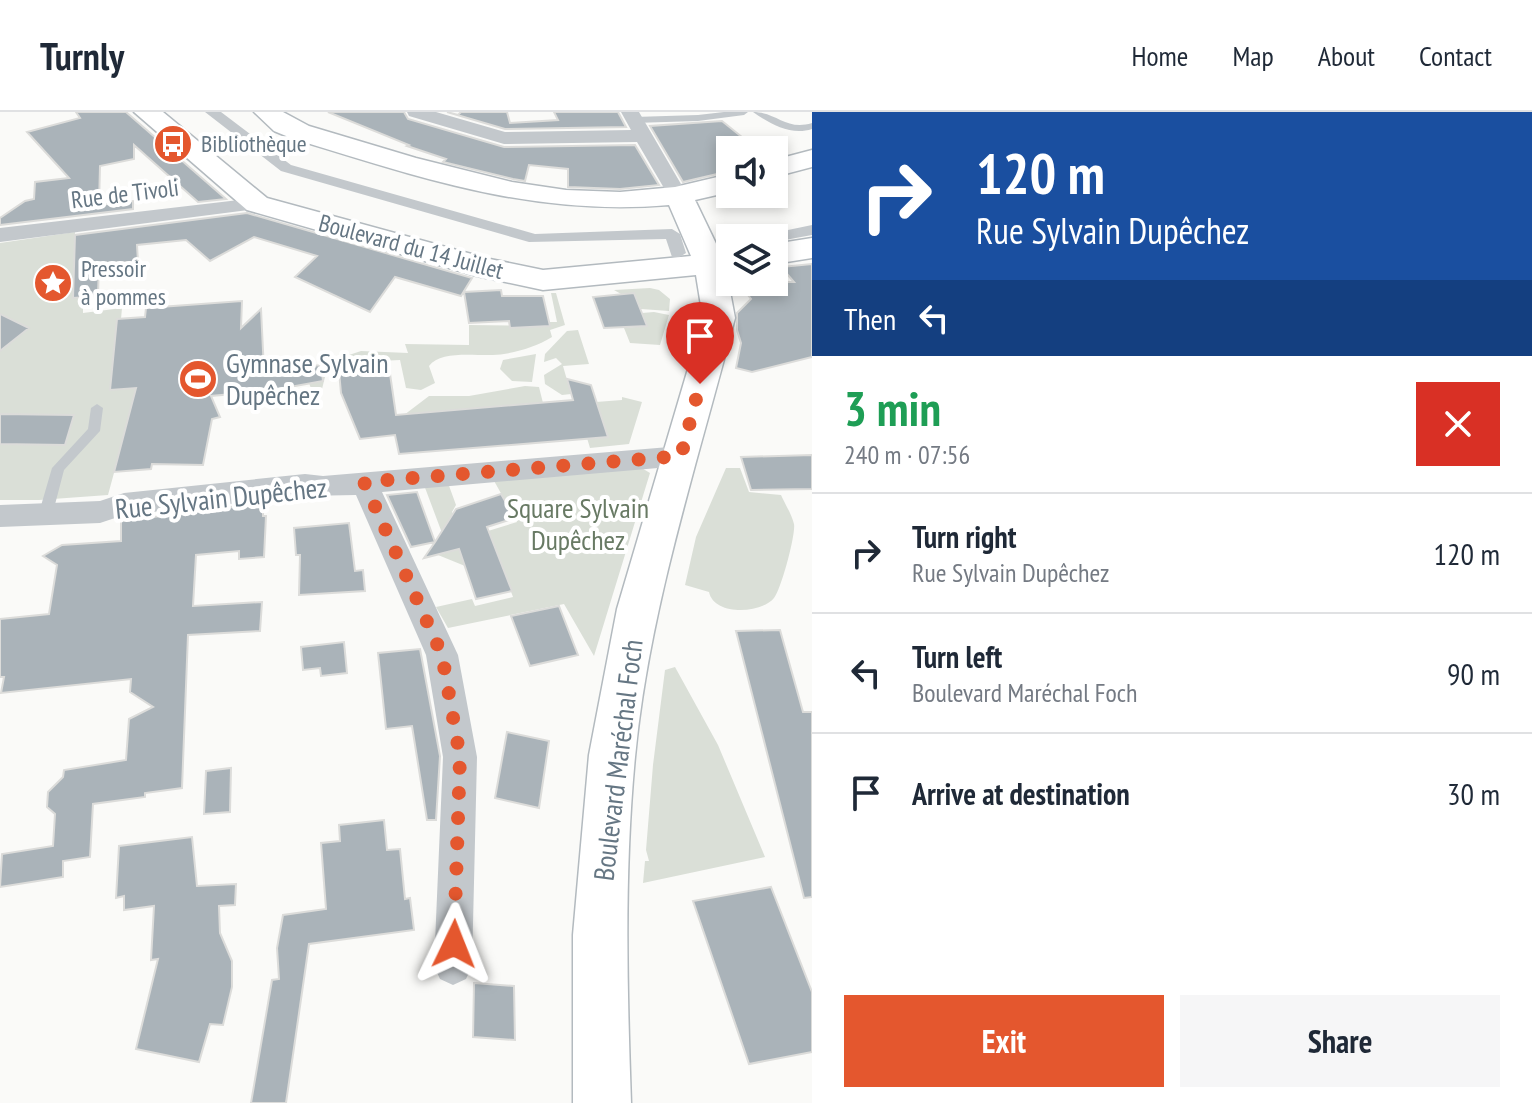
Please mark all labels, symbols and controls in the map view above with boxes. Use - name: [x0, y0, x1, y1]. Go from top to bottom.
- text: Turnly: [40, 31, 124, 80]
- text: Home: [1132, 37, 1188, 74]
- text: Map: [1232, 37, 1274, 74]
- text: About: [1318, 37, 1375, 74]
- text: Contact: [1419, 37, 1492, 74]
- bus stop icon: Bibliothèque: [152, 123, 194, 165]
- place label: Bibliothèque: [201, 128, 307, 159]
- map controls: [716, 136, 788, 296]
- button: sound: [716, 136, 788, 208]
- text: 120 m: [976, 137, 1105, 209]
- icon: right: [844, 144, 948, 248]
- street label: Rue de Tivoli: [69, 172, 180, 215]
- street label: Boulevard du 14 Juillet: [315, 207, 507, 286]
- text: Rue Sylvain Dupêchez: [976, 207, 1249, 254]
- button: layers: [716, 224, 788, 296]
- place label: Pressoir à pommes: [81, 253, 166, 312]
- place icon: Pressoir à pommes: [32, 262, 74, 304]
- icon: left: [912, 296, 956, 340]
- text: Then: [844, 299, 896, 338]
- pin: [666, 302, 734, 384]
- icon: arrive: [678, 314, 722, 358]
- place label: Gymnase Sylvain Dupêchez: [226, 344, 388, 413]
- sports icon: Gymnase Sylvain Dupêchez: [177, 358, 219, 400]
- text: 3 min: [844, 377, 941, 439]
- button: close: [1416, 382, 1500, 466]
- text: 240 m · 07:56: [844, 438, 970, 471]
- street label: Rue Sylvain Dupêchez: [113, 468, 329, 527]
- park label: Square Sylvain Dupêchez: [507, 489, 649, 558]
- text: Turn right: [912, 517, 1016, 556]
- icon: right: [844, 531, 888, 575]
- text: 120 m: [1434, 534, 1500, 573]
- text: Rue Sylvain Dupêchez: [912, 556, 1109, 589]
- street label: Boulevard Maréchal Foch: [584, 637, 651, 883]
- text: Turn left: [912, 637, 1002, 676]
- icon: left: [844, 651, 888, 695]
- text: 90 m: [1447, 654, 1500, 693]
- text: Boulevard Maréchal Foch: [912, 676, 1137, 709]
- icon: arrive: [844, 771, 888, 815]
- text: Arrive at destination: [912, 774, 1130, 813]
- text: 30 m: [1447, 774, 1500, 813]
- position arrow: [412, 902, 496, 986]
- button: Exit: [844, 995, 1164, 1087]
- button: Share: [1180, 995, 1500, 1087]

